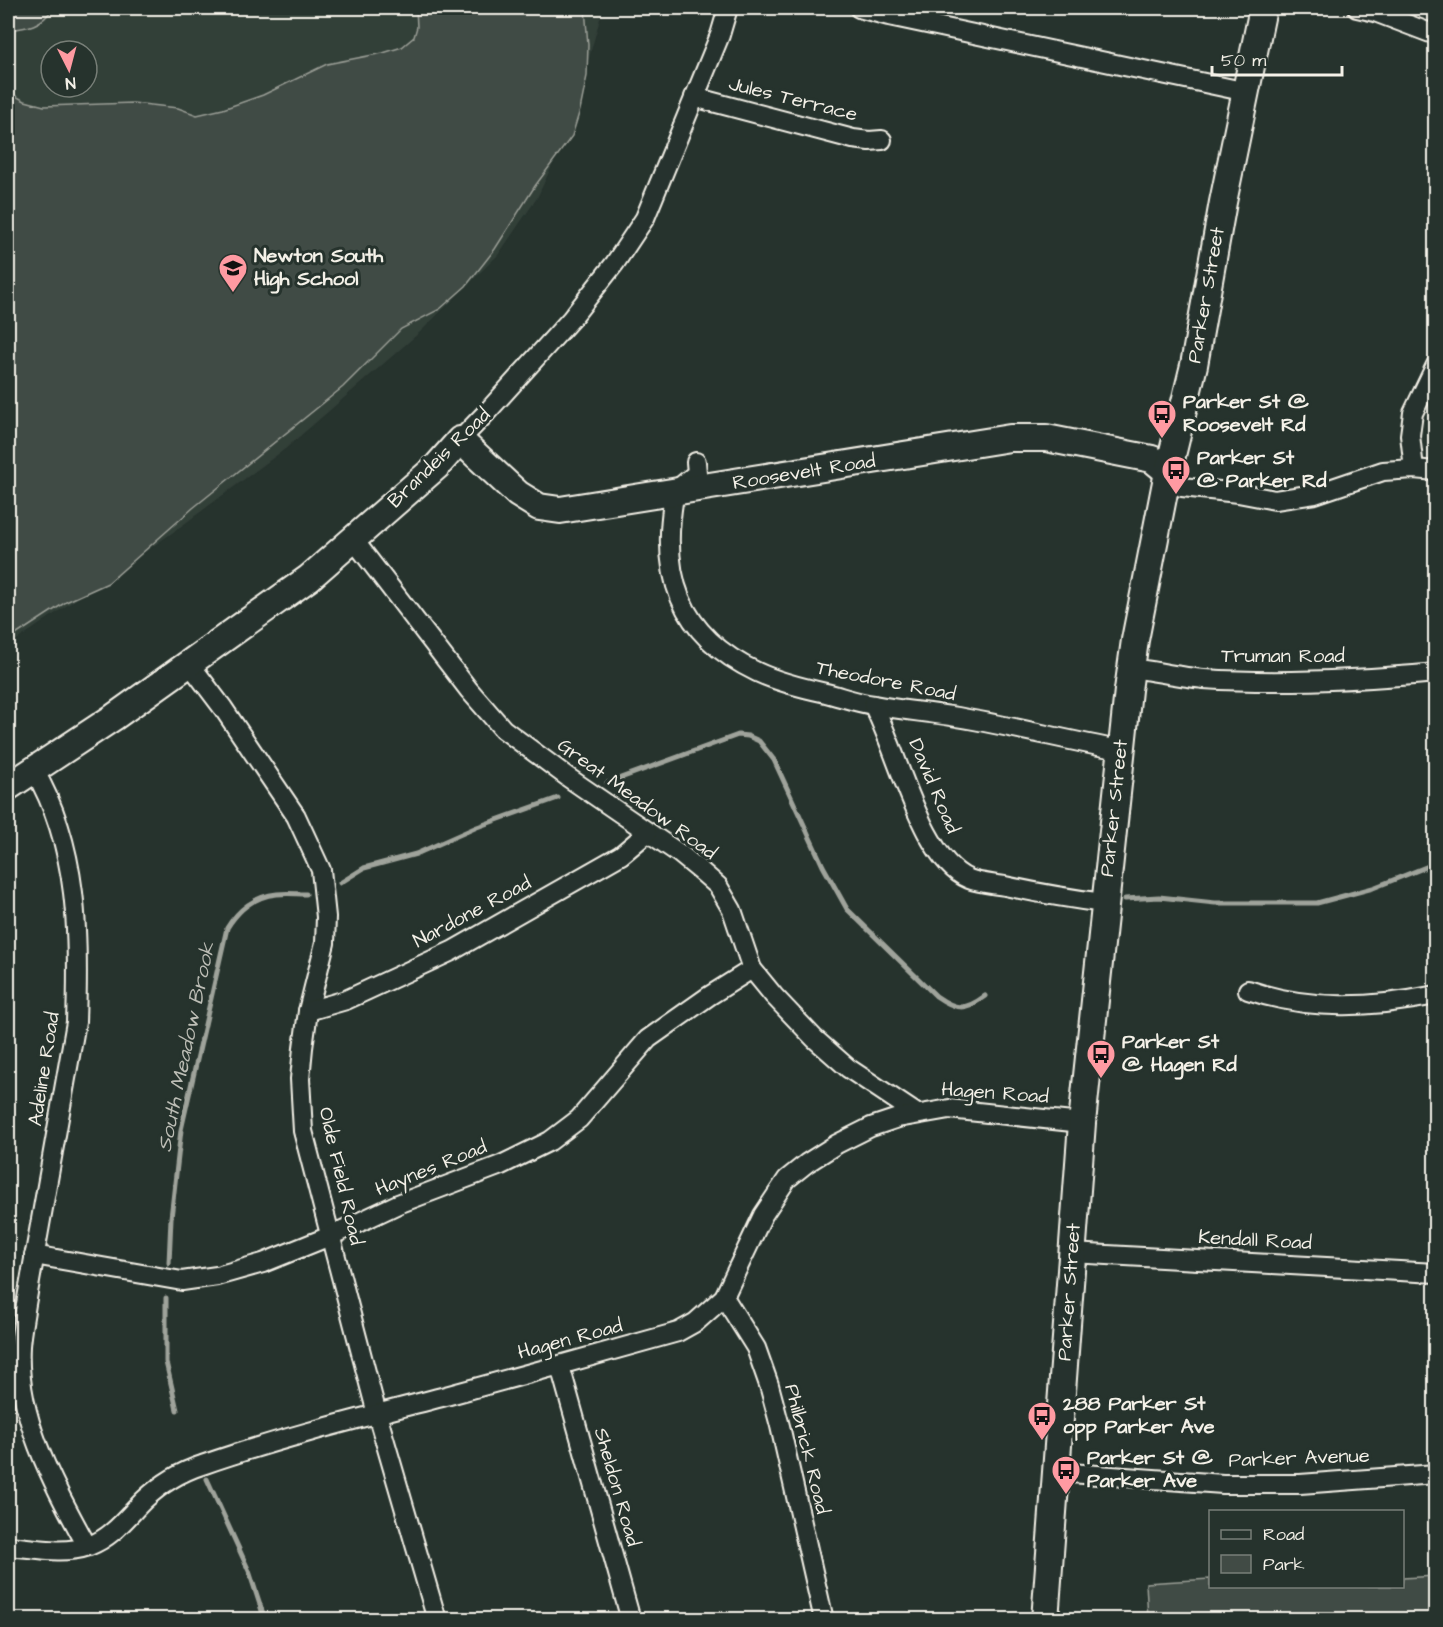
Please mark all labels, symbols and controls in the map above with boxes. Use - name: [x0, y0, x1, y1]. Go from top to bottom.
- north arrow: [39, 39, 99, 99]
- scale bar: [1212, 39, 1342, 77]
- text: 50 m: [1221, 48, 1266, 73]
- street label: Jules Terrace: [726, 69, 860, 129]
- text: N: [64, 71, 77, 94]
- street label: Parker Street: [1180, 225, 1232, 365]
- place label: Newton South High School: [254, 242, 384, 294]
- school or university icon: Newton South High School: [217, 252, 249, 294]
- place label: Parker St @ Roosevelt Rd: [1183, 388, 1309, 439]
- bus stop icon: Parker St @ Roosevelt Rd: [1146, 398, 1178, 440]
- street label: Brandeis Road: [381, 402, 497, 514]
- place label: Parker St @ Parker Rd: [1197, 444, 1327, 495]
- street label: Roosevelt Road: [731, 447, 877, 497]
- bus stop icon: Parker St @ Parker Rd: [1160, 454, 1192, 496]
- street label: Truman Road: [1221, 642, 1345, 670]
- street label: Theodore Road: [814, 654, 958, 708]
- street label: Great Meadow Road: [551, 731, 723, 867]
- street label: David Road: [901, 734, 967, 838]
- street label: Parker Street: [1093, 738, 1135, 878]
- street label: Nardone Road: [408, 869, 536, 955]
- water label: South Meadow Brook: [150, 938, 223, 1155]
- street label: Adeline Road: [21, 1010, 67, 1128]
- place label: Parker St @ Hagen Rd: [1122, 1028, 1238, 1080]
- bus stop icon: Parker St @ Hagen Rd: [1085, 1038, 1117, 1080]
- street label: Hagen Road: [940, 1075, 1050, 1112]
- street label: Olde Field Road: [312, 1104, 370, 1248]
- street label: Haynes Road: [371, 1133, 491, 1204]
- street label: Parker Street: [1050, 1222, 1088, 1362]
- street label: Kendall Road: [1198, 1223, 1312, 1257]
- street label: Hagen Road: [515, 1312, 626, 1367]
- street label: Philbrick Road: [777, 1381, 837, 1517]
- place label: 288 Parker St opp Parker Ave: [1062, 1390, 1215, 1441]
- bus stop icon: 288 Parker St opp Parker Ave: [1026, 1400, 1058, 1442]
- street label: Sheldon Road: [587, 1424, 647, 1550]
- street label: Parker Avenue: [1228, 1442, 1370, 1474]
- place label: Parker St @ Parker Ave: [1087, 1444, 1213, 1495]
- bus stop icon: Parker St @ Parker Ave: [1050, 1454, 1082, 1496]
- legend: [1209, 1510, 1404, 1588]
- text: Road: [1263, 1522, 1304, 1547]
- text: Park: [1263, 1552, 1305, 1577]

